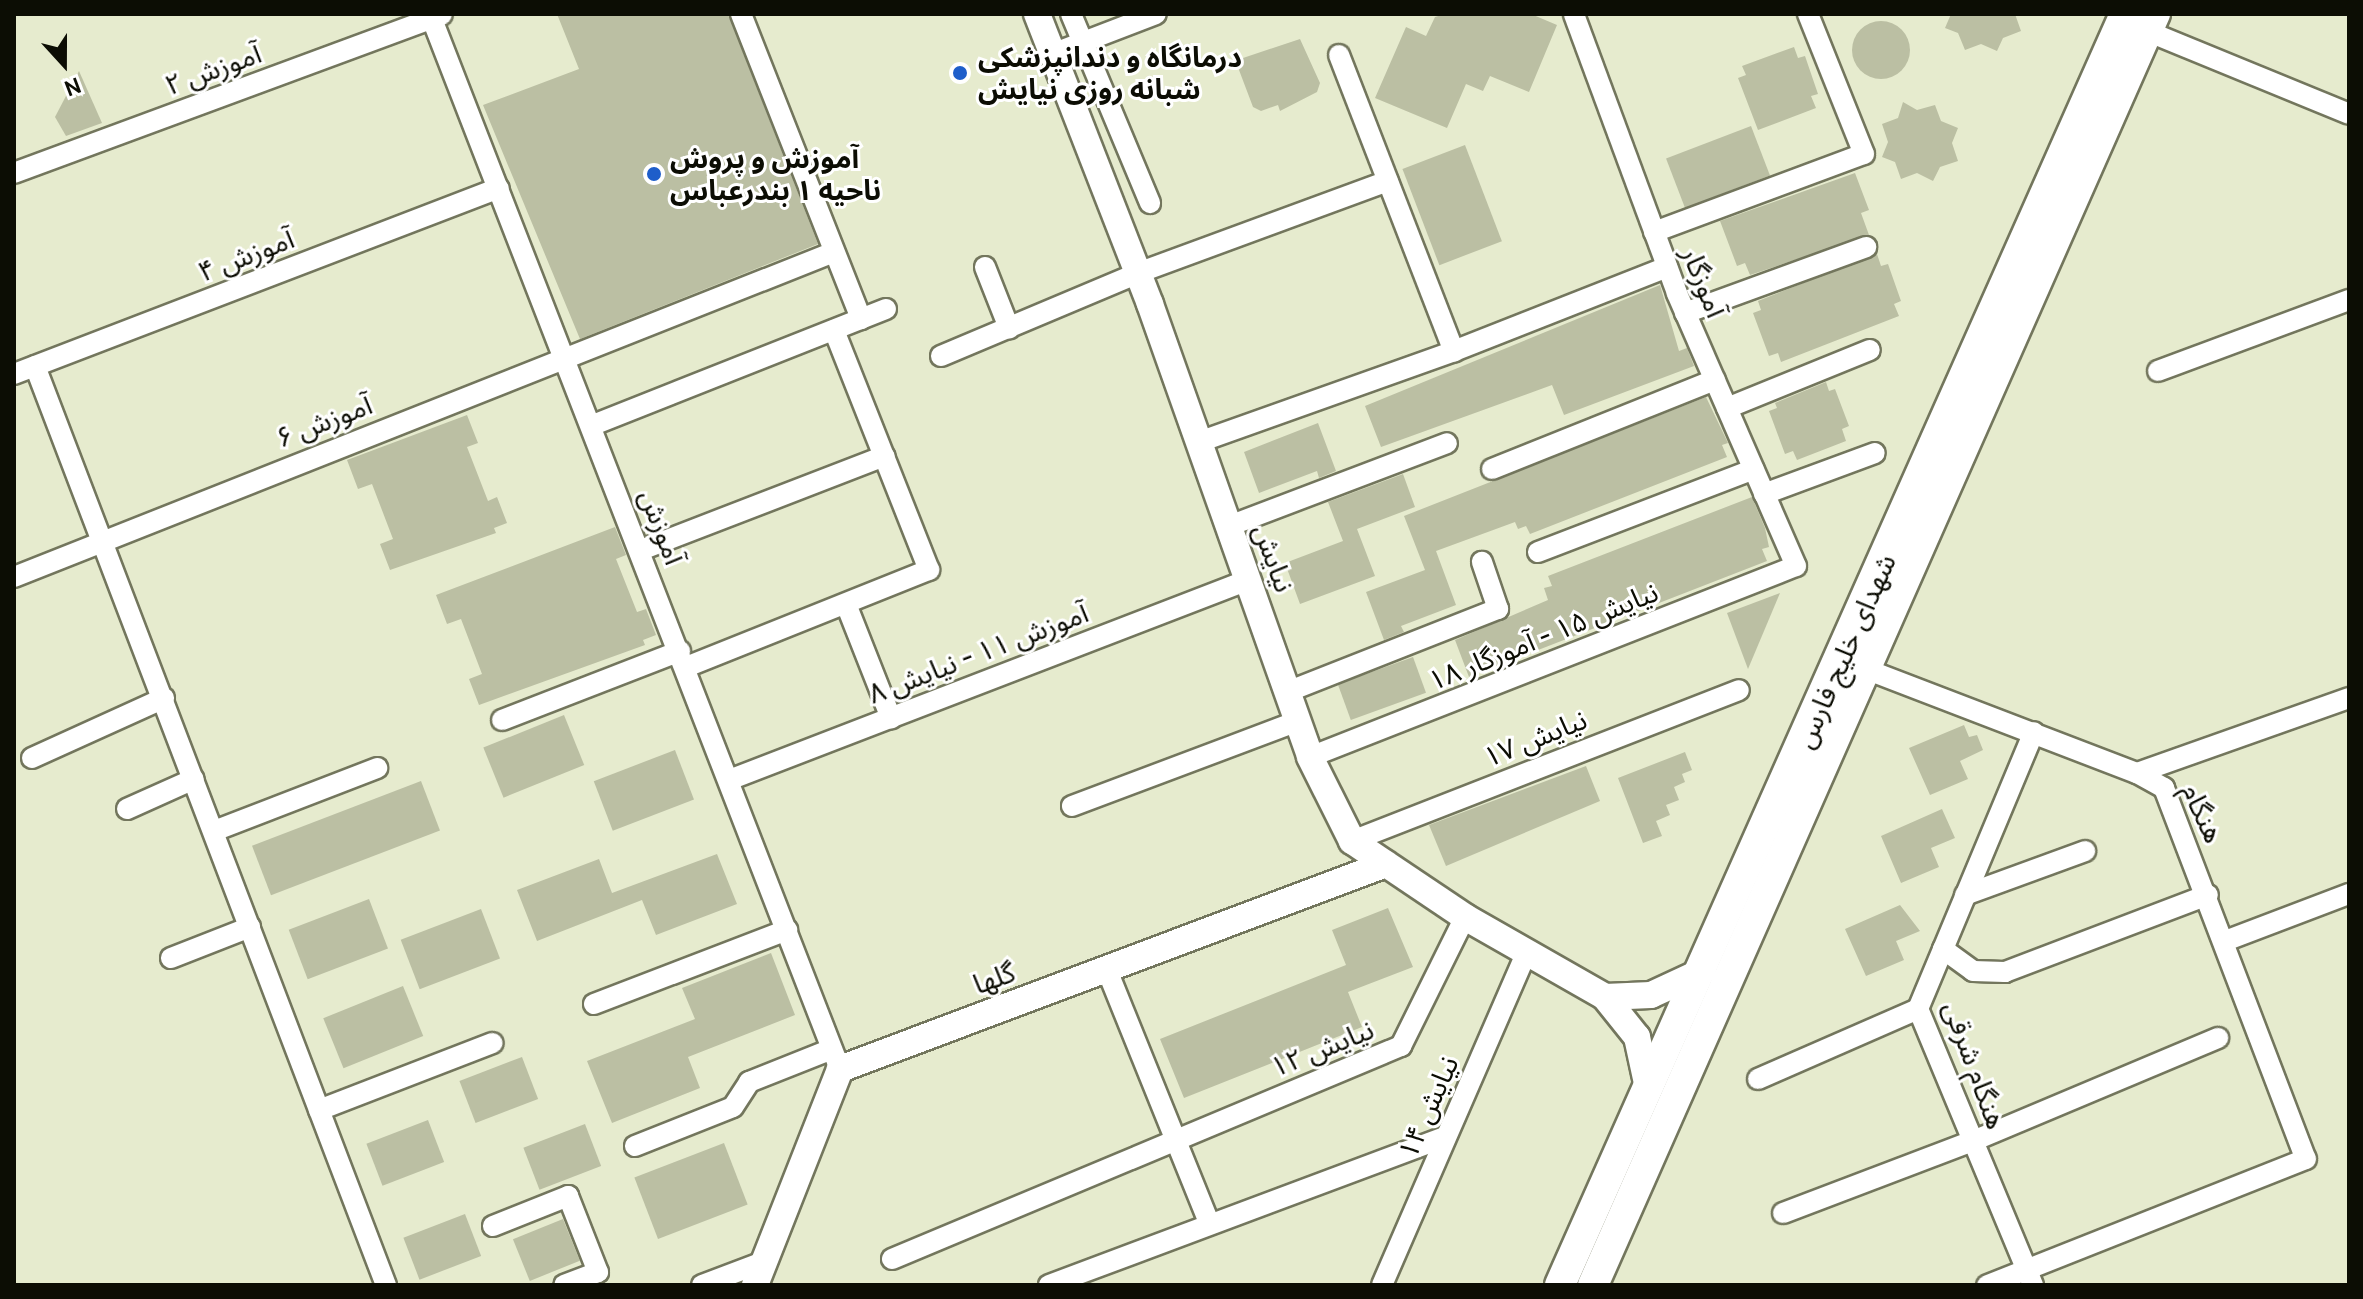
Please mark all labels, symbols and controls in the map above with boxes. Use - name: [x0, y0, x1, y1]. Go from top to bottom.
- north arrow: [24, 24, 104, 104]
- street label: آموزش ۲: [160, 36, 266, 102]
- place label: درمانگاه و دندانپزشکی شبانه روزی نیایش: [978, 40, 1242, 106]
- marker: درمانگاه و دندانپزشکی شبانه روزی نیایش: [949, 62, 971, 84]
- text: N: [61, 71, 85, 102]
- place label: آموزش و پروش ناحیه ۱ بندرعباس: [670, 141, 881, 207]
- marker: آموزش و پروش ناحیه ۱ بندرعباس: [645, 165, 663, 183]
- street label: آموزش ۴: [193, 221, 299, 289]
- street label: آموزگار: [1675, 242, 1733, 322]
- street label: آموزش ۶: [271, 387, 377, 455]
- street label: آموزش: [632, 485, 692, 569]
- street label: نیایش: [1246, 519, 1302, 597]
- street label: شهدای خلیج فارس: [1787, 549, 1903, 753]
- street label: نیایش ۱۵ - آموزگار ۱۸: [1423, 575, 1663, 697]
- street label: آموزش ۱۱ - نیایش ۸: [863, 596, 1093, 710]
- street label: نیایش ۱۷: [1478, 702, 1592, 774]
- street label: هنگام: [2175, 778, 2231, 848]
- street label: گلها: [968, 955, 1020, 1001]
- street label: هنگام شرقی: [1936, 997, 2014, 1133]
- street label: نیایش ۱۲: [1265, 1012, 1379, 1084]
- street label: نیایش ۱۴: [1391, 1051, 1465, 1163]

